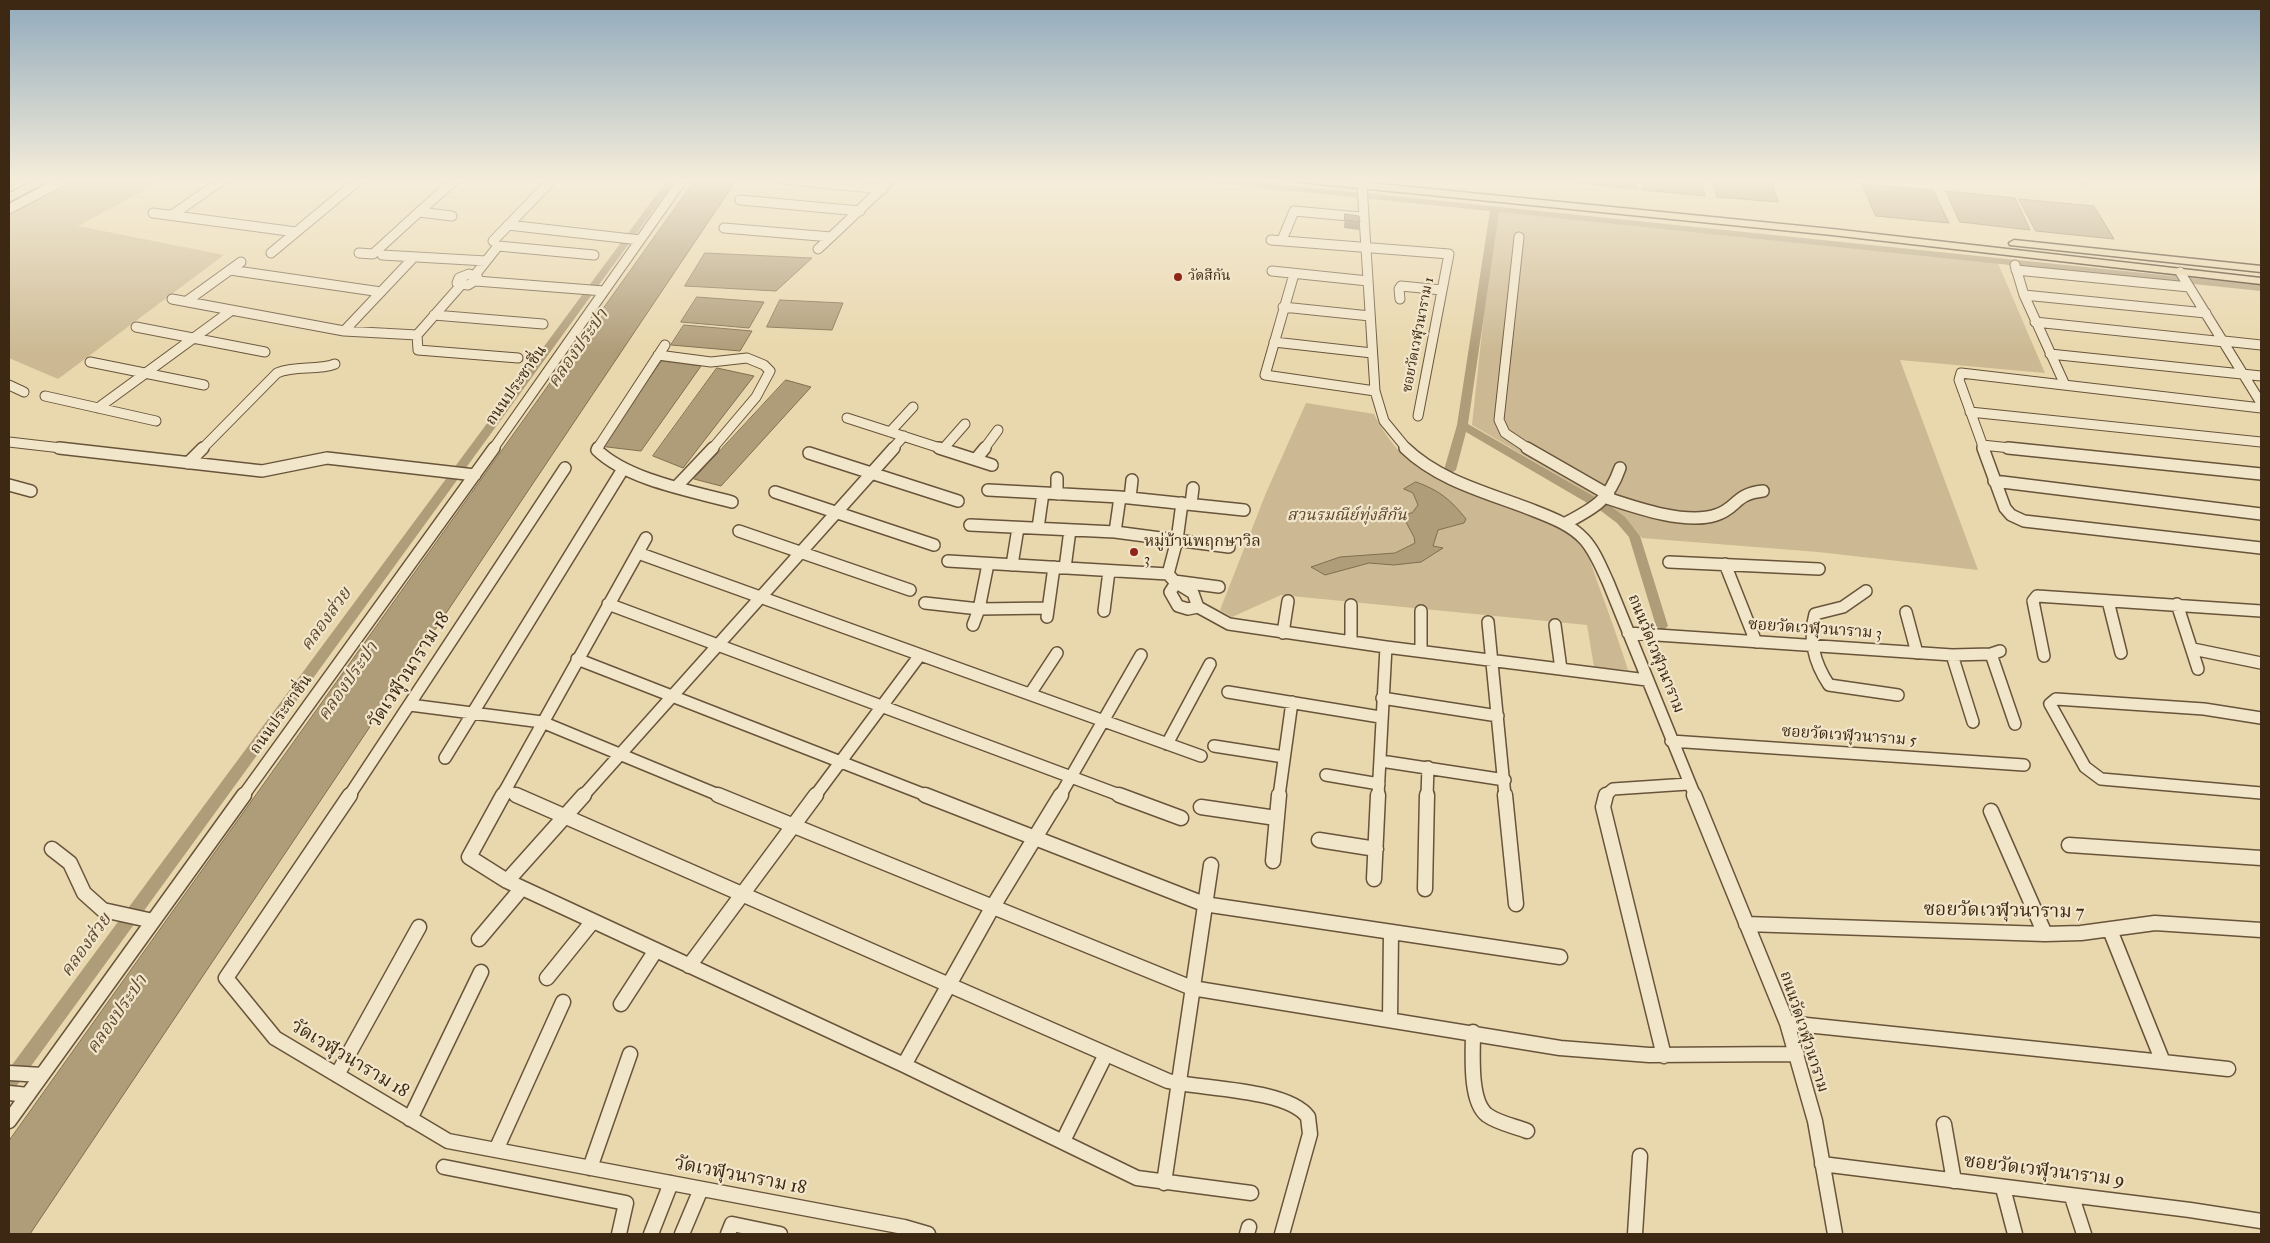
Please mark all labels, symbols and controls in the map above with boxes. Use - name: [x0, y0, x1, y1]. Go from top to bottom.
- place label: วัดสีกัน: [1188, 269, 1231, 285]
- marker: วัดสีกัน: [1172, 271, 1184, 283]
- street label: ซอยวัดเวฬุวนาราม 1: [1400, 276, 1438, 394]
- water label: คลองประปา: [544, 306, 614, 392]
- street label: ถนนประชาชื่น: [482, 342, 552, 430]
- park label: สวนรมณีย์ทุ่งสีกัน: [1287, 507, 1407, 527]
- place label: หมู่บ้านพฤกษาวิล 3: [1144, 533, 1261, 571]
- marker: หมู่บ้านพฤกษาวิล 3: [1128, 546, 1140, 558]
- water label: คลองส่วย: [297, 584, 357, 656]
- street label: ถนนวัดเวฬุวนาราม: [1622, 592, 1688, 716]
- street label: วัดเวฬุวนาราม 18: [364, 609, 456, 733]
- street label: ซอยวัดเวฬุวนาราม 3: [1747, 616, 1883, 644]
- water label: คลองประปา: [314, 639, 384, 725]
- street label: ถนนประชาชื่น: [247, 671, 317, 759]
- street label: ซอยวัดเวฬุวนาราม 5: [1781, 723, 1917, 751]
- street label: ซอยวัดเวฬุวนาราม 7: [1923, 899, 2085, 925]
- water label: คลองส่วย: [57, 910, 117, 982]
- street label: ถนนวัดเวฬุวนาราม: [1774, 969, 1832, 1095]
- water label: คลองประปา: [83, 972, 153, 1058]
- street label: วัดเวฬุวนาราม 18: [286, 1016, 412, 1104]
- street label: ซอยวัดเวฬุวนาราม 9: [1962, 1151, 2126, 1193]
- street label: วัดเวฬุวนาราม 18: [672, 1153, 808, 1201]

